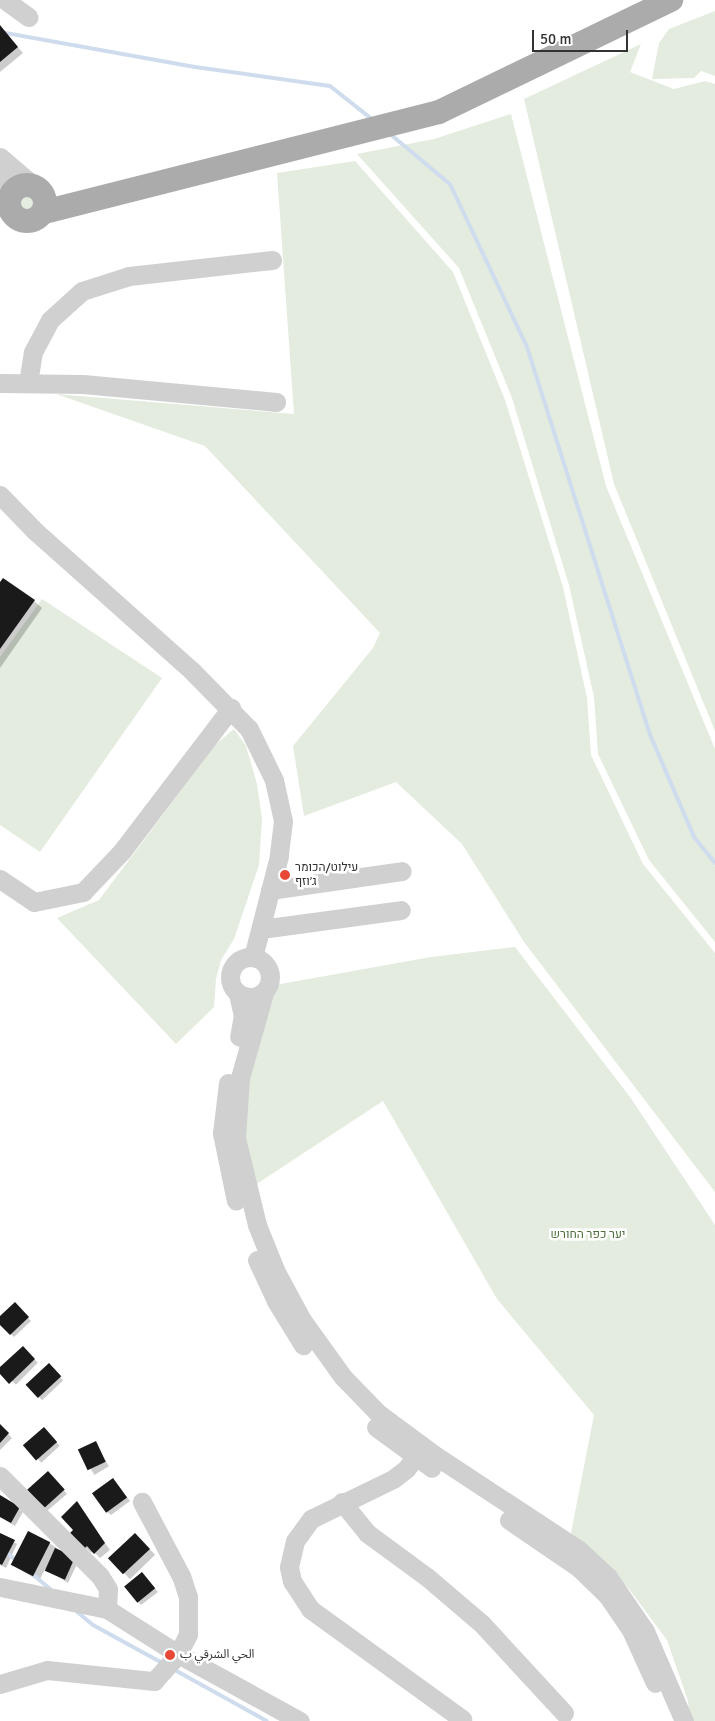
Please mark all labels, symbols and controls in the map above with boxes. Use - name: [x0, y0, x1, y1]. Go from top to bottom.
- scale bar: [535, 20, 631, 52]
- text: 50 m: [540, 30, 571, 48]
- place label: עילוט/הכומר ג׳וזף: [295, 861, 358, 889]
- marker: עילוט/הכומר ג׳וזף: [279, 869, 291, 881]
- park label: יער כפר החורש: [551, 1228, 625, 1242]
- place label: الحي الشرقي ب: [180, 1648, 254, 1662]
- marker: الحي الشرقي ب: [164, 1649, 176, 1661]

